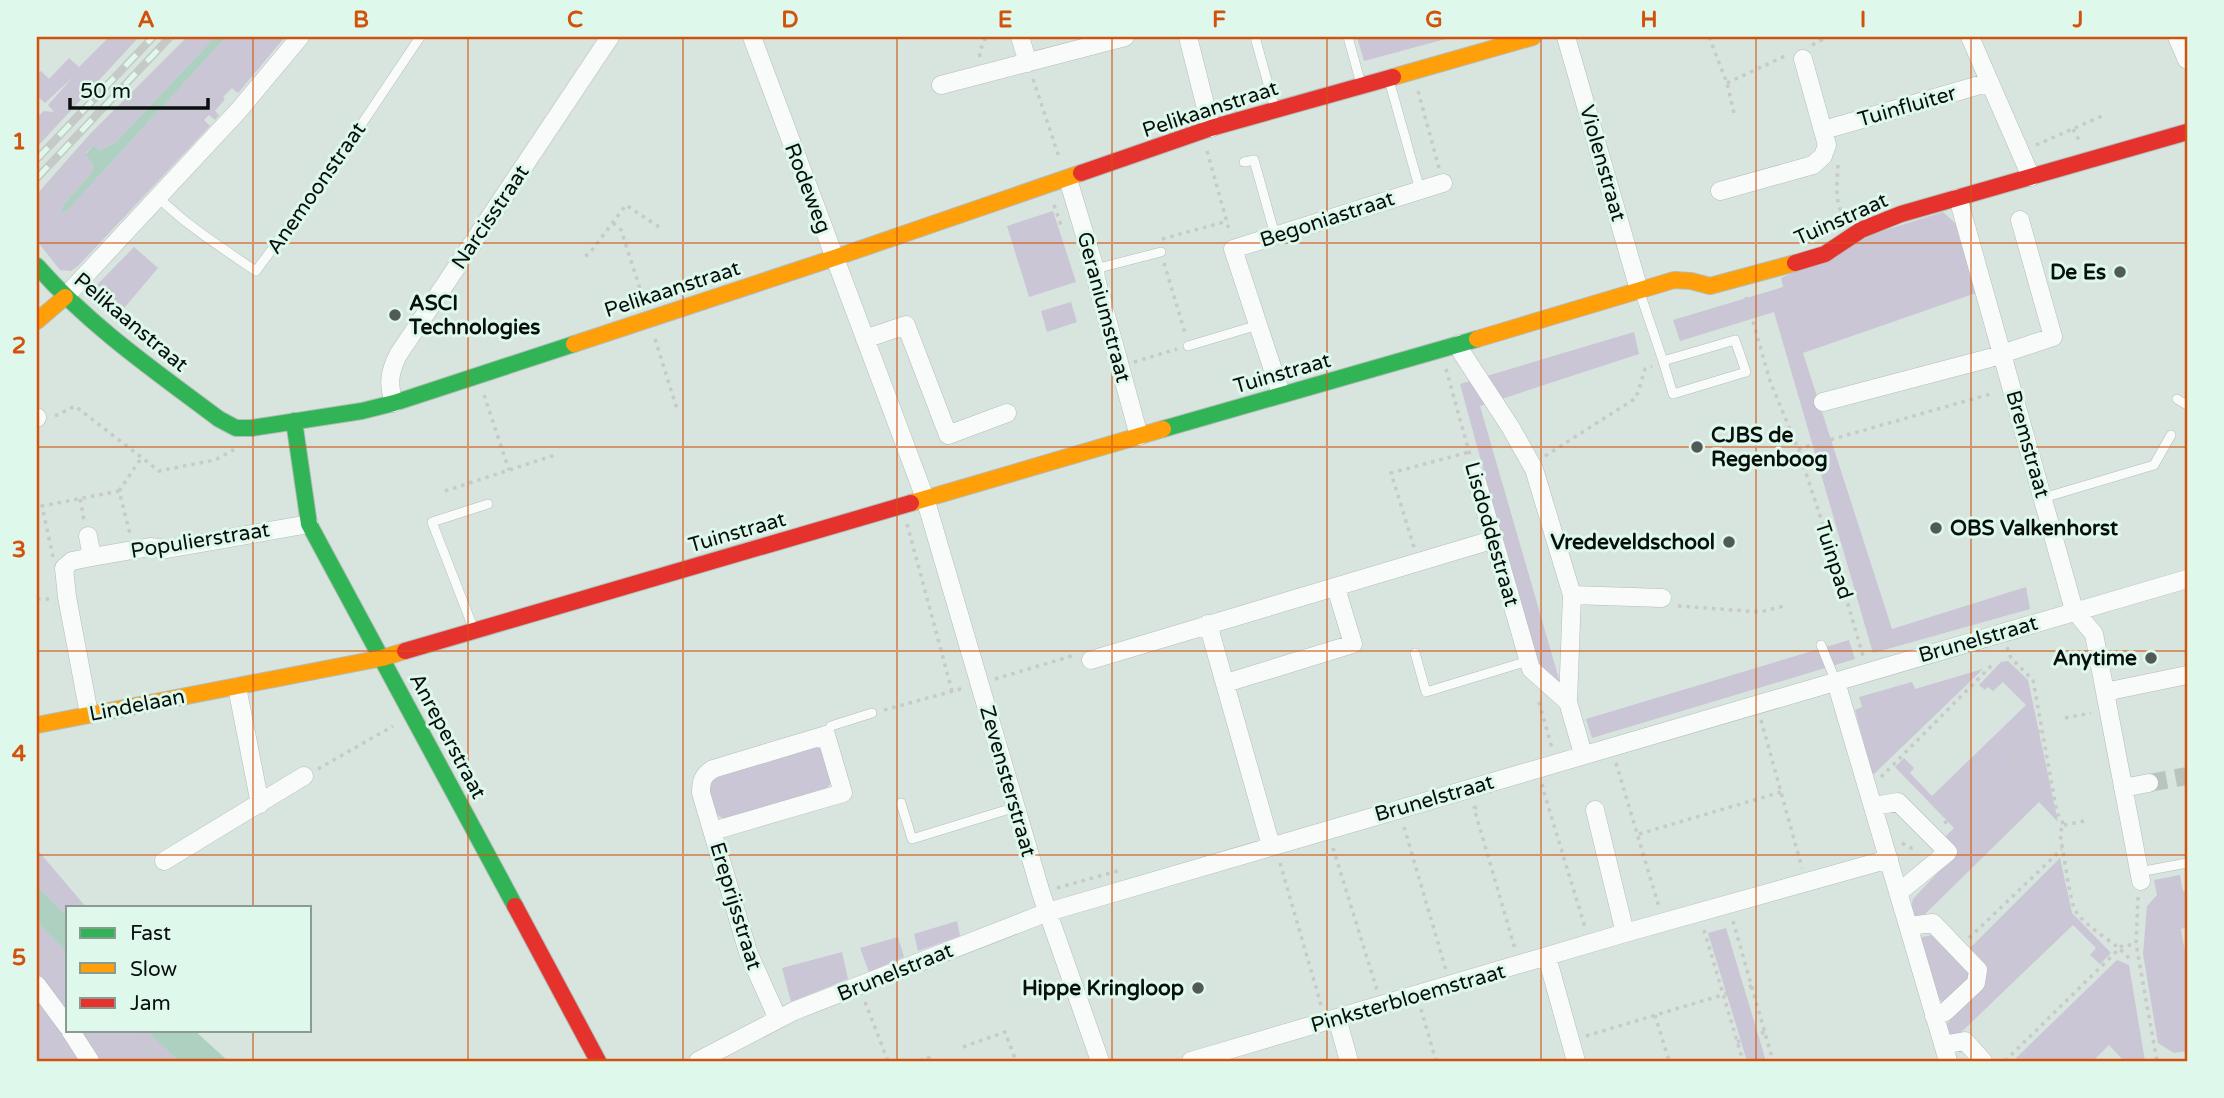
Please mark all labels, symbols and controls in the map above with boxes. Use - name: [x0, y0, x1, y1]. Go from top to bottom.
- text: A: [137, 6, 155, 34]
- text: B: [353, 6, 369, 34]
- text: C: [567, 6, 583, 34]
- text: D: [781, 6, 799, 34]
- text: E: [998, 6, 1012, 34]
- text: F: [1212, 6, 1226, 34]
- text: G: [1425, 6, 1443, 34]
- text: H: [1640, 6, 1658, 34]
- text: I: [1860, 6, 1866, 34]
- text: J: [2072, 6, 2083, 34]
- scale bar: [70, 66, 208, 110]
- street label: Pelikaanstraat: [1139, 76, 1281, 143]
- text: 50 m: [80, 79, 131, 104]
- street label: Tuinfluiter: [1855, 81, 1959, 132]
- street label: Violenstraat: [1574, 102, 1631, 224]
- street label: Anemoonstraat: [262, 118, 371, 259]
- text: 1: [12, 128, 26, 156]
- street label: Rodeweg: [779, 140, 836, 237]
- street label: Narcisstraat: [446, 160, 534, 274]
- street label: Begoniastraat: [1257, 186, 1397, 253]
- street label: Tuinstraat: [1791, 188, 1892, 251]
- street label: Geraniumstraat: [1071, 229, 1136, 385]
- street label: Pelikaanstraat: [601, 256, 743, 323]
- place label: De Es: [2050, 260, 2106, 285]
- marker: De Es: [2112, 264, 2128, 280]
- street label: Pelikaanstraat: [69, 267, 193, 377]
- place label: ASCI Technologies: [408, 291, 540, 340]
- marker: ASCI Technologies: [387, 307, 403, 323]
- text: 2: [12, 332, 26, 360]
- street label: Tuinstraat: [1231, 348, 1334, 399]
- street label: Bremstraat: [2000, 387, 2055, 501]
- place label: CJBS de Regenboog: [1711, 423, 1828, 472]
- marker: CJBS de Regenboog: [1689, 439, 1705, 455]
- street label: Lisdoddestraat: [1459, 459, 1524, 609]
- street label: Tuinstraat: [686, 507, 789, 558]
- place label: OBS Valkenhorst: [1950, 516, 2118, 541]
- street label: Populierstraat: [129, 517, 271, 564]
- street label: Tuinpad: [1809, 518, 1858, 602]
- marker: OBS Valkenhorst: [1928, 520, 1944, 536]
- place label: Vredeveldschool: [1551, 530, 1715, 555]
- marker: Vredeveldschool: [1721, 534, 1737, 550]
- text: 3: [12, 536, 26, 564]
- street label: Brunelstraat: [1916, 611, 2040, 668]
- place label: Anytime: [2053, 646, 2137, 671]
- marker: Anytime: [2143, 650, 2159, 666]
- street label: Anreperstraat: [404, 669, 491, 803]
- street label: Lindelaan: [87, 684, 187, 727]
- street label: Zevensterstraat: [974, 703, 1041, 860]
- text: 4: [12, 740, 27, 768]
- street label: Brunelstraat: [1372, 770, 1496, 827]
- street label: Ereprijsstraat: [704, 839, 767, 973]
- legend: [66, 906, 312, 1032]
- text: Fast: [130, 921, 171, 946]
- street label: Brunelstraat: [834, 938, 957, 1007]
- text: 5: [12, 944, 26, 972]
- text: Slow: [130, 957, 178, 982]
- street label: Pinksterbloemstraat: [1308, 959, 1508, 1038]
- place label: Hippe Kringloop: [1022, 976, 1184, 1001]
- marker: Hippe Kringloop: [1190, 980, 1206, 996]
- text: Jam: [130, 991, 171, 1016]

